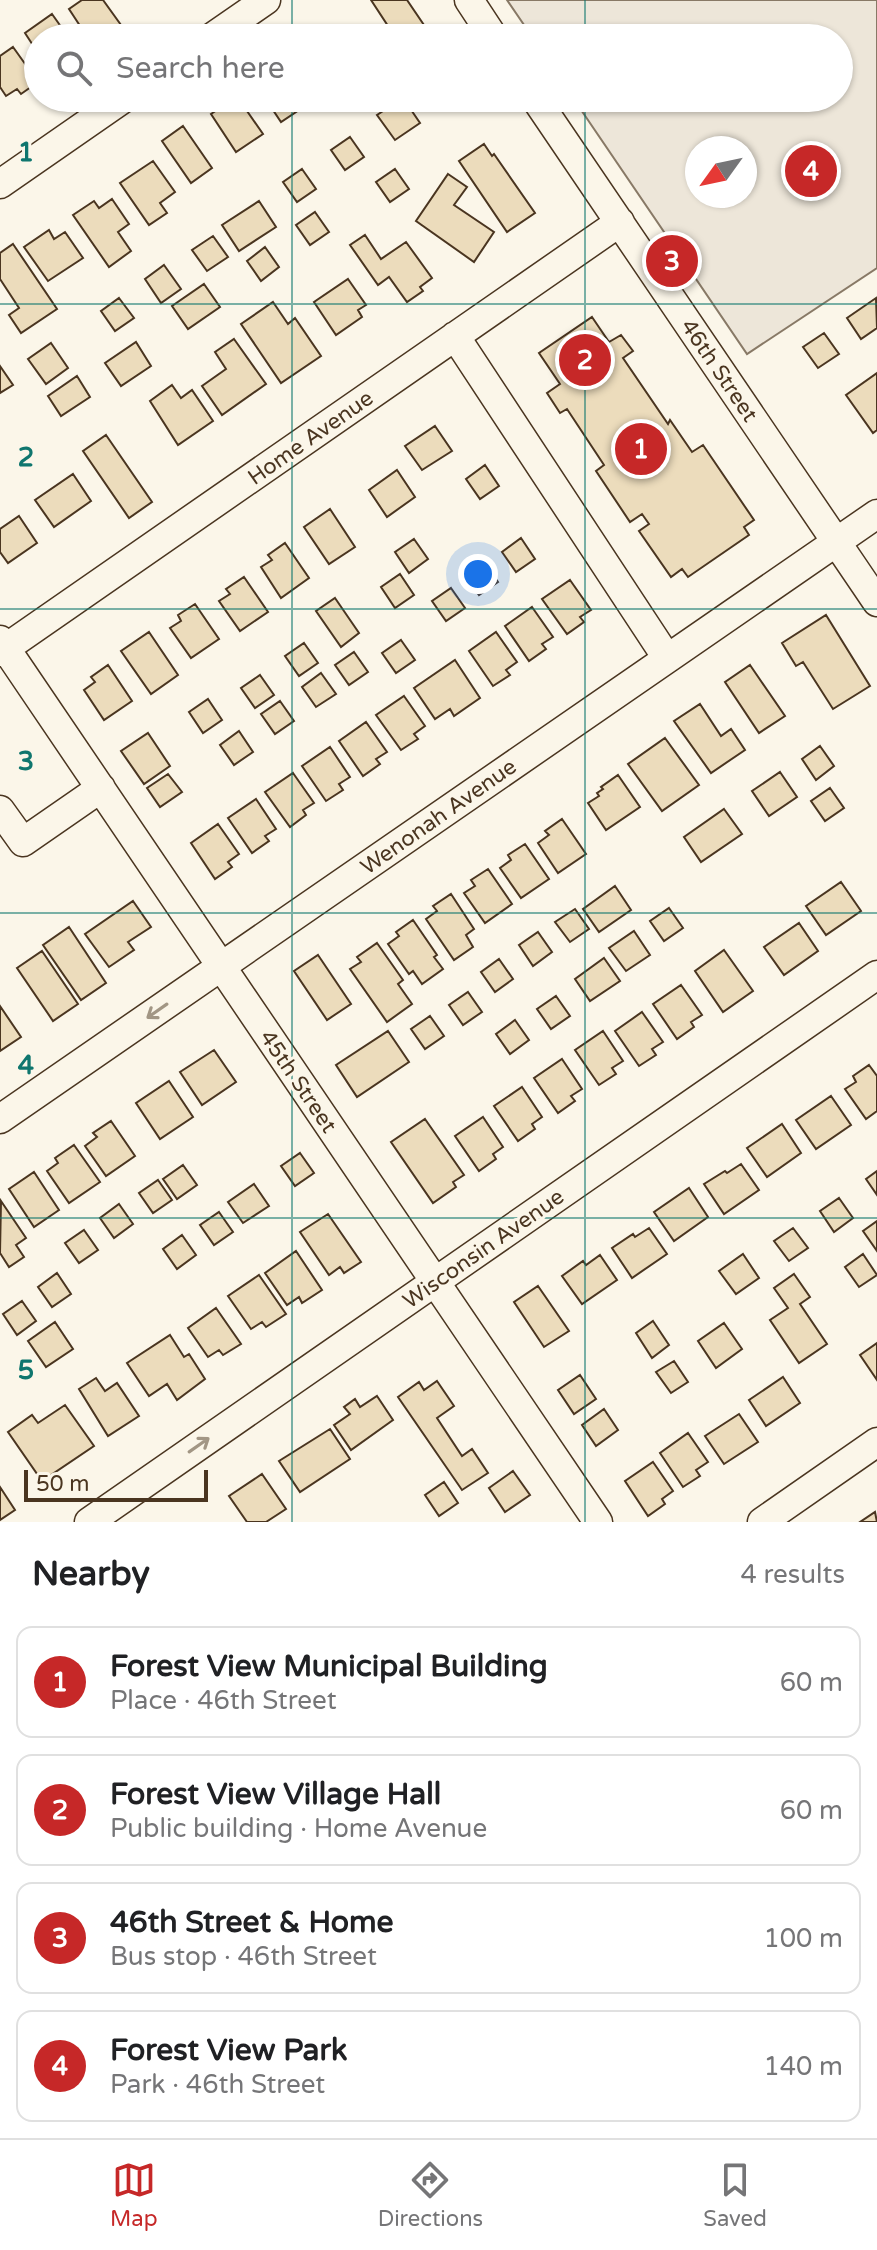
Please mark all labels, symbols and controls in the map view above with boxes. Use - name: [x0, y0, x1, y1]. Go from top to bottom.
- search box: [24, 24, 853, 112]
- icon: search: [52, 46, 96, 90]
- text: Search here: [116, 50, 285, 87]
- north arrow: [685, 136, 757, 208]
- text: 1: [18, 137, 34, 168]
- pin: 4: [785, 141, 837, 201]
- pin: 3: [646, 231, 698, 291]
- street label: 46th Street: [675, 314, 763, 427]
- pin: 2: [559, 330, 611, 390]
- street label: Home Avenue: [243, 385, 378, 491]
- pin: 1: [615, 419, 667, 479]
- text: 2: [18, 442, 34, 473]
- your location: [458, 554, 498, 594]
- text: 3: [18, 746, 34, 777]
- street label: Wenonah Avenue: [356, 753, 521, 880]
- one-way arrow: [147, 1002, 169, 1019]
- street label: 45th Street: [254, 1025, 342, 1138]
- text: 4: [18, 1050, 34, 1081]
- street label: Wisconsin Avenue: [398, 1184, 569, 1314]
- text: 5: [18, 1355, 34, 1386]
- one-way arrow: [187, 1437, 209, 1453]
- scale bar: [24, 1466, 208, 1502]
- text: 50 m: [36, 1471, 90, 1497]
- text: Nearby: [32, 1554, 150, 1595]
- text: 4 results: [740, 1559, 845, 1590]
- text: Forest View Municipal Building: [110, 1648, 548, 1685]
- text: 1: [52, 1667, 68, 1698]
- text: 60 m: [780, 1667, 843, 1698]
- text: Place · 46th Street: [110, 1685, 337, 1716]
- text: Forest View Village Hall: [110, 1776, 441, 1813]
- text: 2: [52, 1795, 68, 1826]
- text: 60 m: [780, 1795, 843, 1826]
- text: Public building · Home Avenue: [110, 1813, 487, 1844]
- text: 46th Street & Home: [110, 1904, 394, 1941]
- text: 3: [52, 1923, 68, 1954]
- text: 100 m: [763, 1923, 843, 1954]
- text: Bus stop · 46th Street: [110, 1941, 377, 1972]
- text: Forest View Park: [110, 2032, 347, 2069]
- text: 4: [52, 2051, 68, 2082]
- text: 140 m: [763, 2051, 843, 2082]
- text: Park · 46th Street: [110, 2069, 325, 2100]
- tab: Map: [110, 2158, 158, 2232]
- tab: Directions: [378, 2158, 483, 2232]
- tab: Saved: [703, 2158, 767, 2232]

